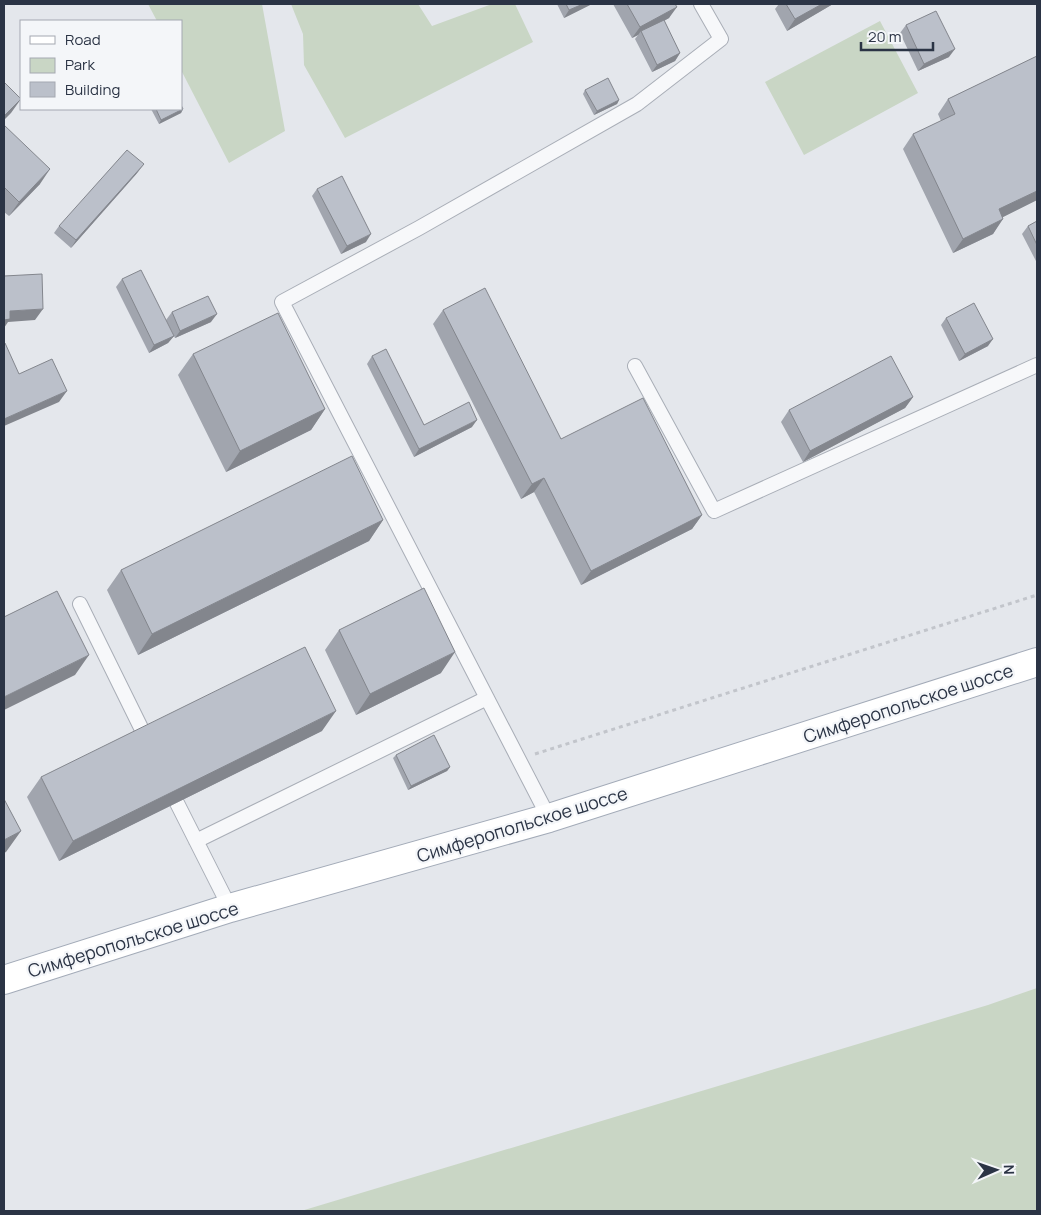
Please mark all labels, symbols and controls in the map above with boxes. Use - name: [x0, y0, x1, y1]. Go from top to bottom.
- legend: [20, 20, 182, 110]
- scale bar: [861, 20, 934, 52]
- text: 20 m: [868, 26, 901, 47]
- text: Road: [65, 29, 101, 50]
- text: Park: [65, 54, 95, 75]
- text: Building: [65, 79, 120, 100]
- street label: Симферопольское шоссе: [800, 658, 1016, 748]
- street label: Симферопольское шоссе: [414, 780, 630, 868]
- street label: Симферопольское шоссе: [25, 895, 241, 983]
- north arrow: [971, 1145, 1021, 1195]
- text: N: [1000, 1164, 1019, 1175]

